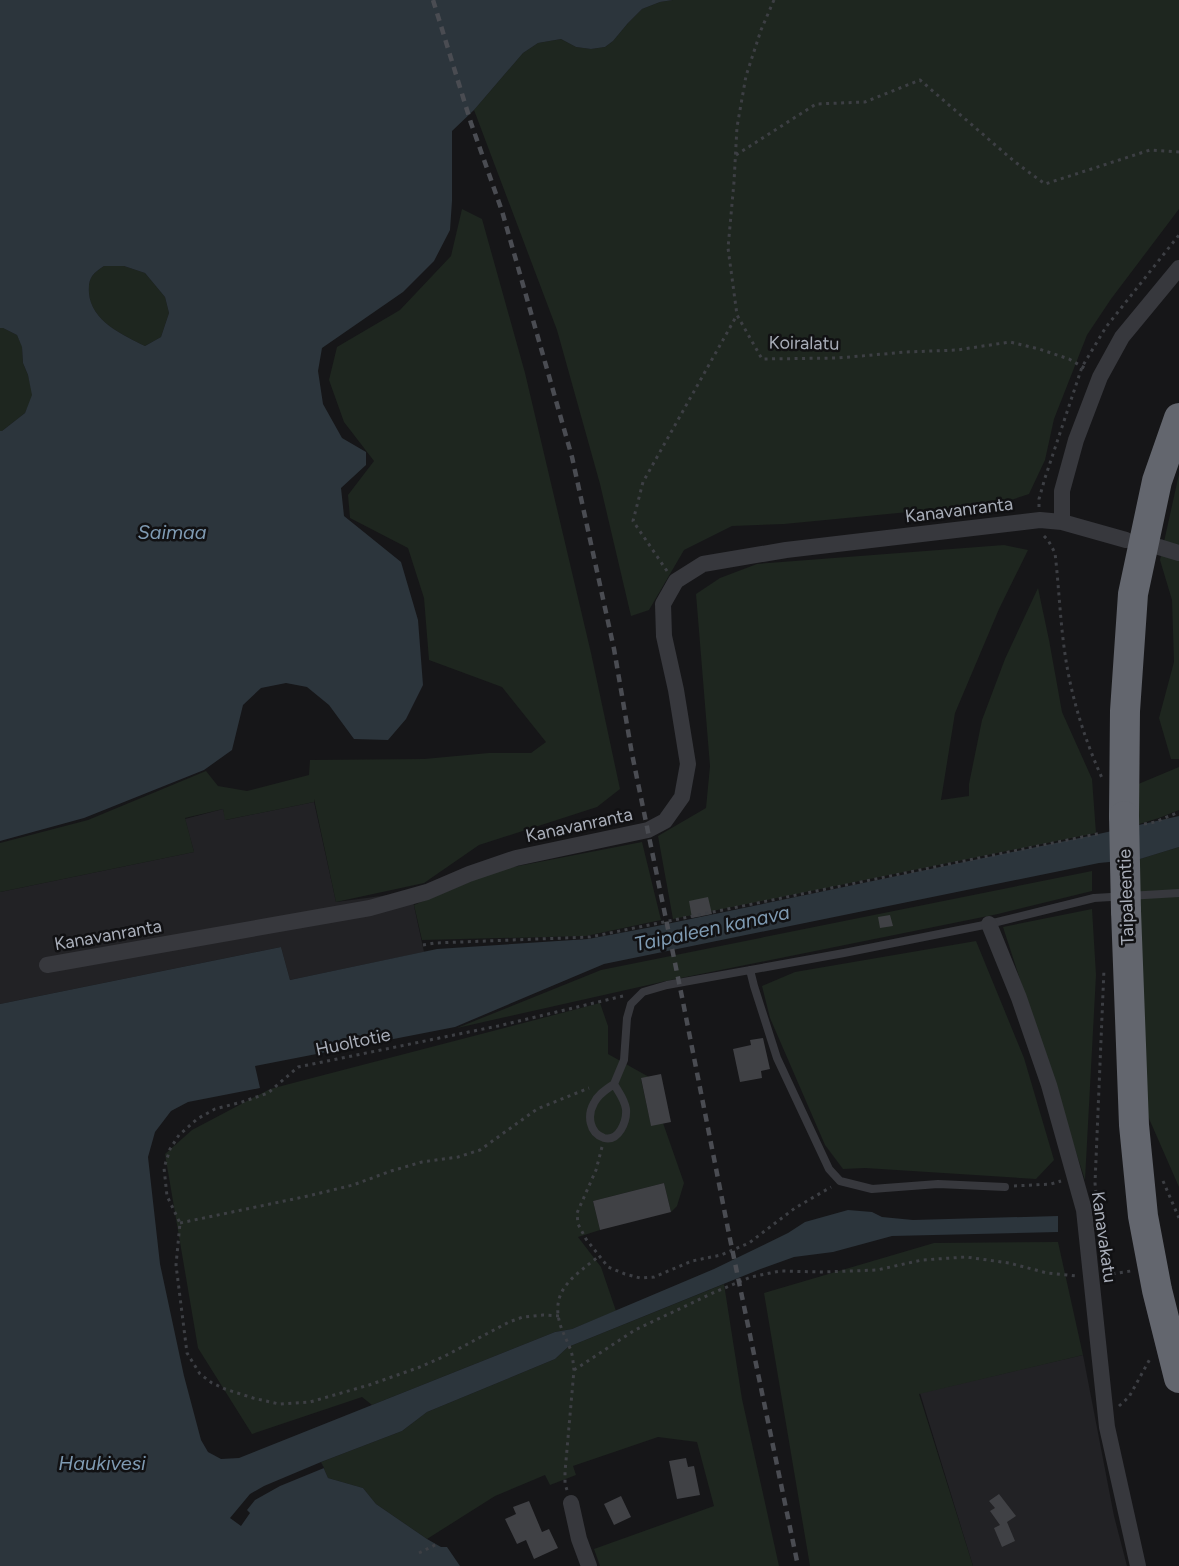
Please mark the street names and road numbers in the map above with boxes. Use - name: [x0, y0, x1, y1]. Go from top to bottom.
- street label: Koiralatu: [768, 331, 840, 355]
- street label: Kanavanranta: [904, 492, 1014, 528]
- street label: Kanavanranta: [524, 803, 634, 847]
- street label: Taipaleentie: [1113, 848, 1139, 946]
- street label: Kanavanranta: [53, 915, 163, 955]
- street label: Huoltotie: [314, 1023, 393, 1061]
- street label: Kanavakatu: [1087, 1190, 1121, 1284]

